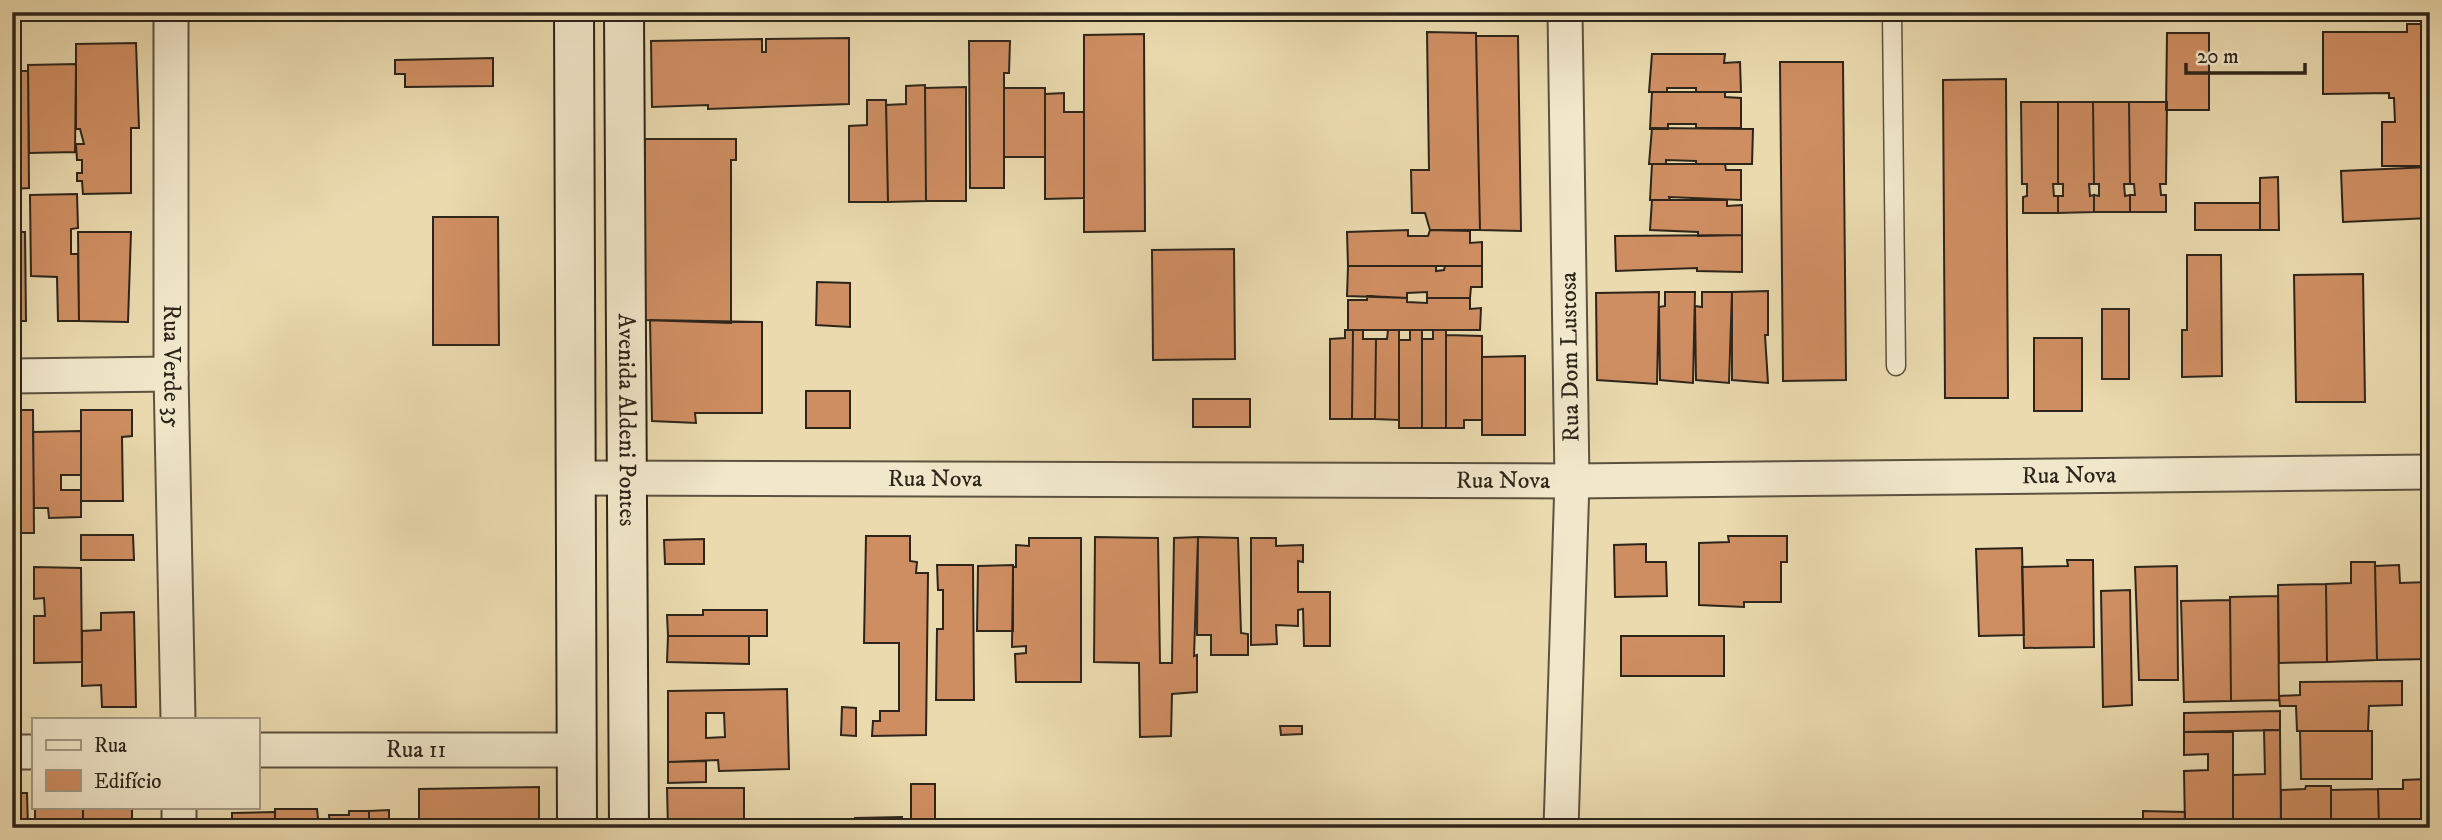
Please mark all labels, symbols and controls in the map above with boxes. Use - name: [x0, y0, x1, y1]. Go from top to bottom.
- scale bar: [2186, 32, 2306, 76]
- text: 20 m: [2197, 44, 2239, 70]
- street label: Rua Dom Lustosa: [1554, 271, 1586, 442]
- street label: Rua Verde 35: [156, 304, 187, 428]
- street label: Avenida Aldeni Pontes: [611, 313, 642, 527]
- street label: Rua Nova: [2022, 460, 2117, 491]
- street label: Rua Nova: [888, 464, 983, 494]
- street label: Rua Nova: [1456, 466, 1551, 496]
- legend: [32, 718, 259, 808]
- text: Rua: [94, 733, 127, 759]
- street label: Rua 11: [386, 735, 446, 765]
- text: Edifício: [94, 769, 162, 795]

